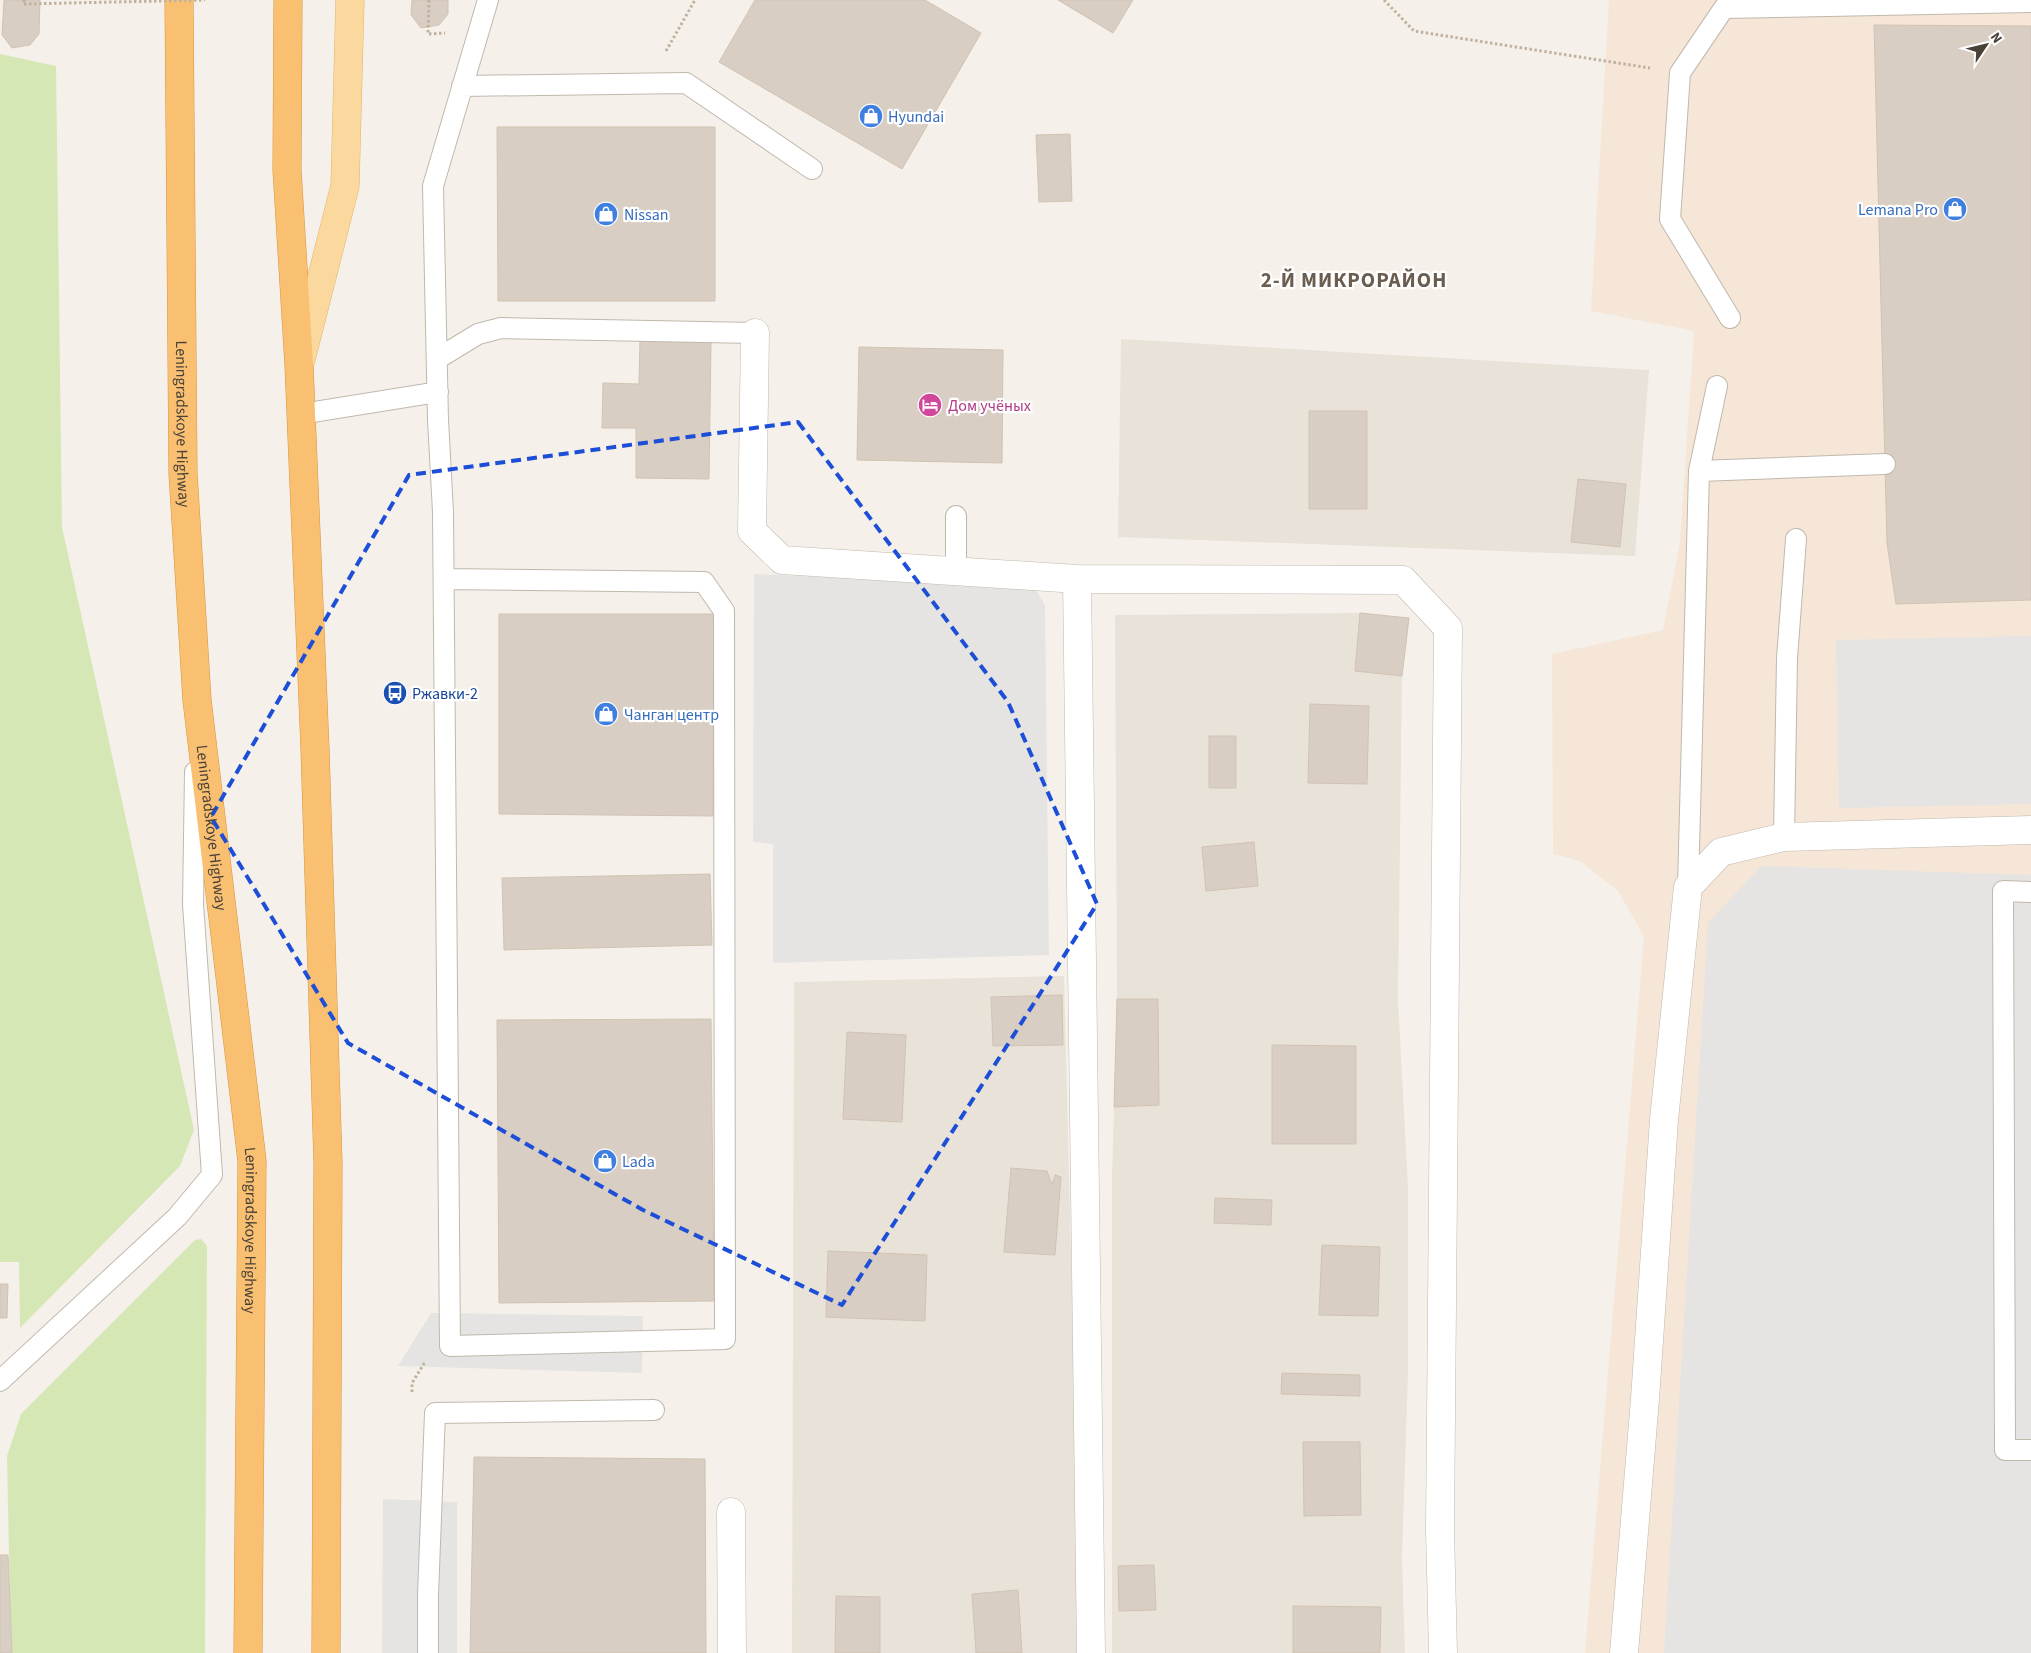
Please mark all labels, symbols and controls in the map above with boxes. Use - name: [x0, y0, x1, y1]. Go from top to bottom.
- north arrow: [1961, 20, 2011, 70]
- text: N: [1985, 29, 2007, 48]
- shop icon: Hyundai: [858, 103, 884, 129]
- place label: Hyundai: [888, 106, 944, 128]
- shop icon: Lemana Pro: [1942, 196, 1968, 222]
- place label: Lemana Pro: [1858, 199, 1938, 221]
- shop icon: Nissan: [593, 201, 619, 227]
- place label: Nissan: [624, 204, 669, 226]
- district label: 2-Й МИКРОРАЙОН: [1261, 265, 1447, 295]
- street label: Leningradskoye Highway: [170, 340, 195, 509]
- hotel icon: Дом учёных: [917, 392, 943, 418]
- place label: Дом учёных: [948, 395, 1031, 417]
- bus stop icon: Ржавки-2: [382, 680, 408, 706]
- place label: Ржавки-2: [412, 683, 478, 705]
- shop icon: Чанган центр: [593, 701, 619, 727]
- place label: Чанган центр: [624, 704, 719, 726]
- street label: Leningradskoye Highway: [190, 744, 232, 912]
- street label: Leningradskoye Highway: [238, 1146, 262, 1314]
- shop icon: Lada: [592, 1148, 618, 1174]
- place label: Lada: [622, 1151, 655, 1173]

